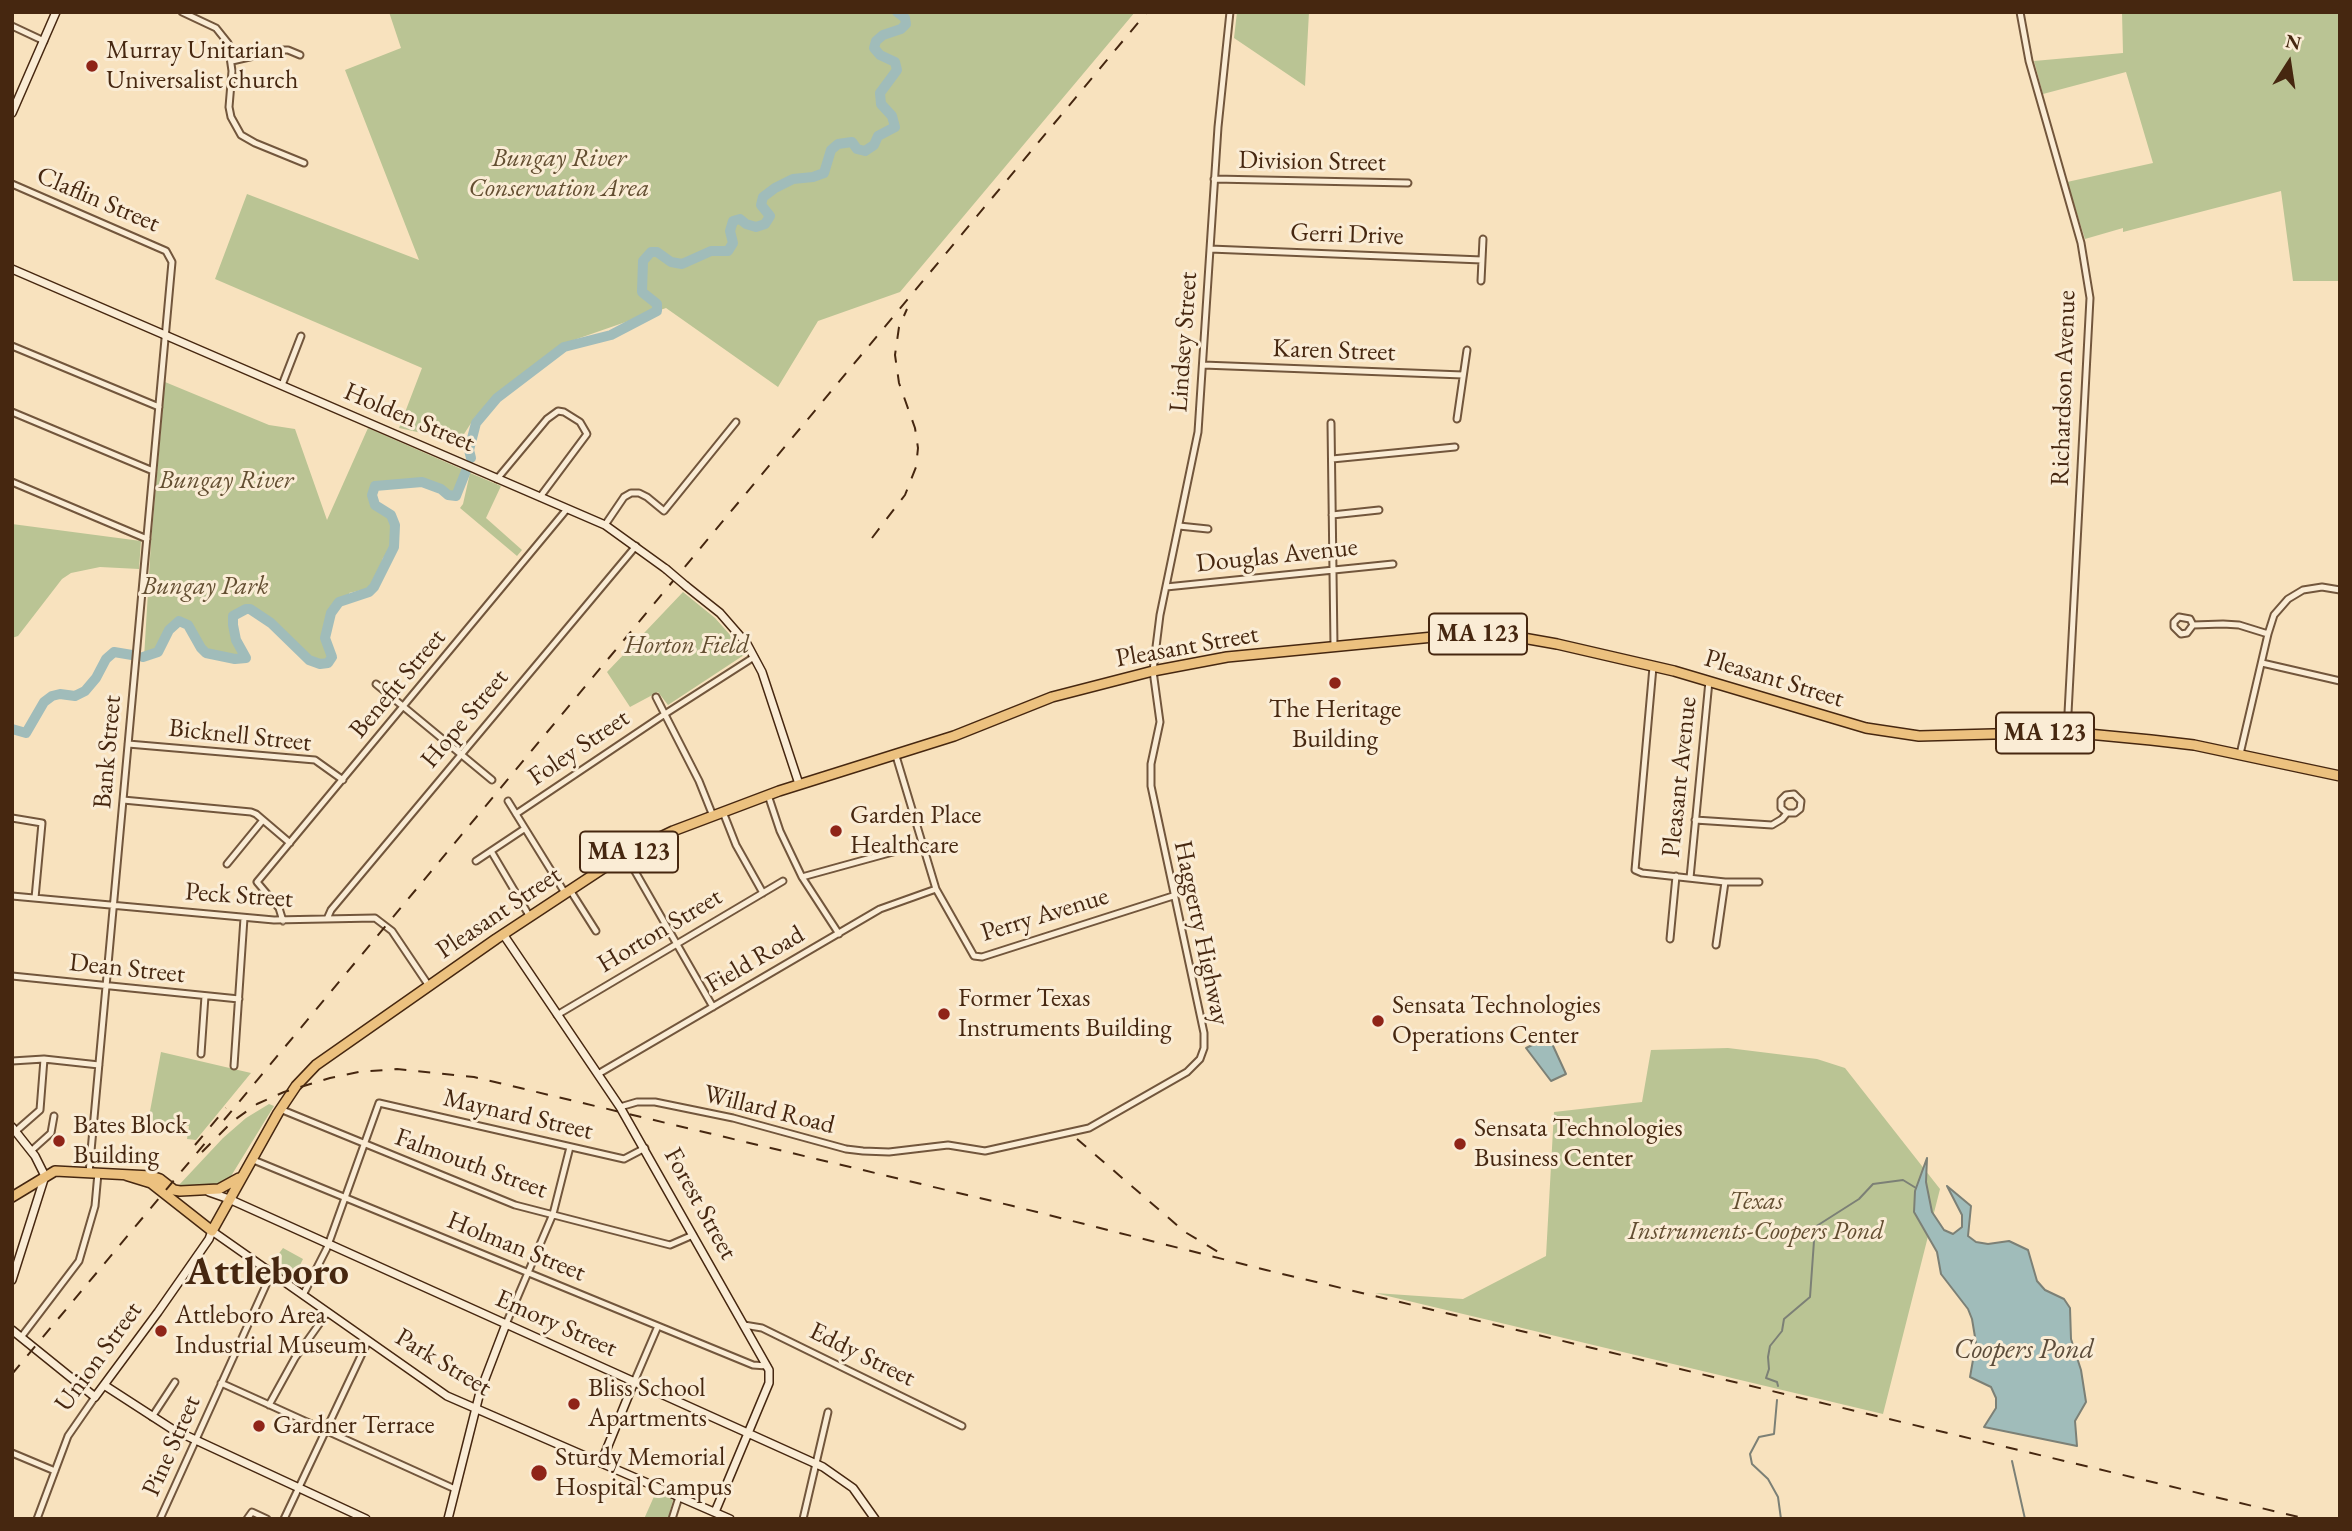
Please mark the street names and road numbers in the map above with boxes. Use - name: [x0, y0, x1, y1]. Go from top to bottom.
- street label: Division Street: [1238, 145, 1386, 179]
- street label: Claflin Street: [32, 160, 164, 240]
- street label: Gerri Drive: [1290, 217, 1404, 253]
- street label: Lindsey Street: [1164, 271, 1204, 413]
- street label: Richardson Avenue: [2045, 290, 2083, 486]
- street label: Karen Street: [1272, 333, 1396, 369]
- street label: Holden Street: [339, 376, 479, 460]
- street label: Douglas Avenue: [1195, 532, 1359, 580]
- road number: MA 123: [1429, 614, 1527, 654]
- street label: Pleasant Street: [1113, 619, 1261, 675]
- street label: Benefit Street: [343, 623, 453, 745]
- street label: Pleasant Street: [1701, 643, 1847, 715]
- street label: Hope Street: [415, 663, 515, 775]
- street label: Bank Street: [87, 694, 129, 810]
- street label: Pleasant Avenue: [1656, 695, 1704, 859]
- street label: Foley Street: [523, 703, 635, 793]
- road number: MA 123: [1996, 712, 2094, 754]
- street label: Bicknell Street: [167, 713, 313, 759]
- road number: MA 123: [580, 832, 678, 872]
- street label: Haggerty Highway: [1166, 838, 1236, 1028]
- street label: Pleasant Street: [431, 860, 567, 966]
- street label: Peck Street: [184, 877, 294, 915]
- street label: Perry Avenue: [977, 881, 1113, 949]
- street label: Horton Street: [592, 882, 728, 980]
- street label: Field Road: [700, 919, 810, 1001]
- street label: Dean Street: [68, 947, 186, 991]
- street label: Willard Road: [700, 1079, 838, 1141]
- street label: Maynard Street: [440, 1083, 596, 1147]
- street label: Falmouth Street: [391, 1122, 551, 1206]
- street label: Forest Street: [657, 1143, 743, 1265]
- street label: Holman Street: [442, 1205, 590, 1289]
- street label: Emory Street: [490, 1283, 622, 1365]
- street label: Union Street: [49, 1296, 149, 1418]
- street label: Eddy Street: [804, 1316, 920, 1394]
- street label: Park Street: [389, 1322, 497, 1404]
- street label: Pine Street: [136, 1391, 208, 1501]

